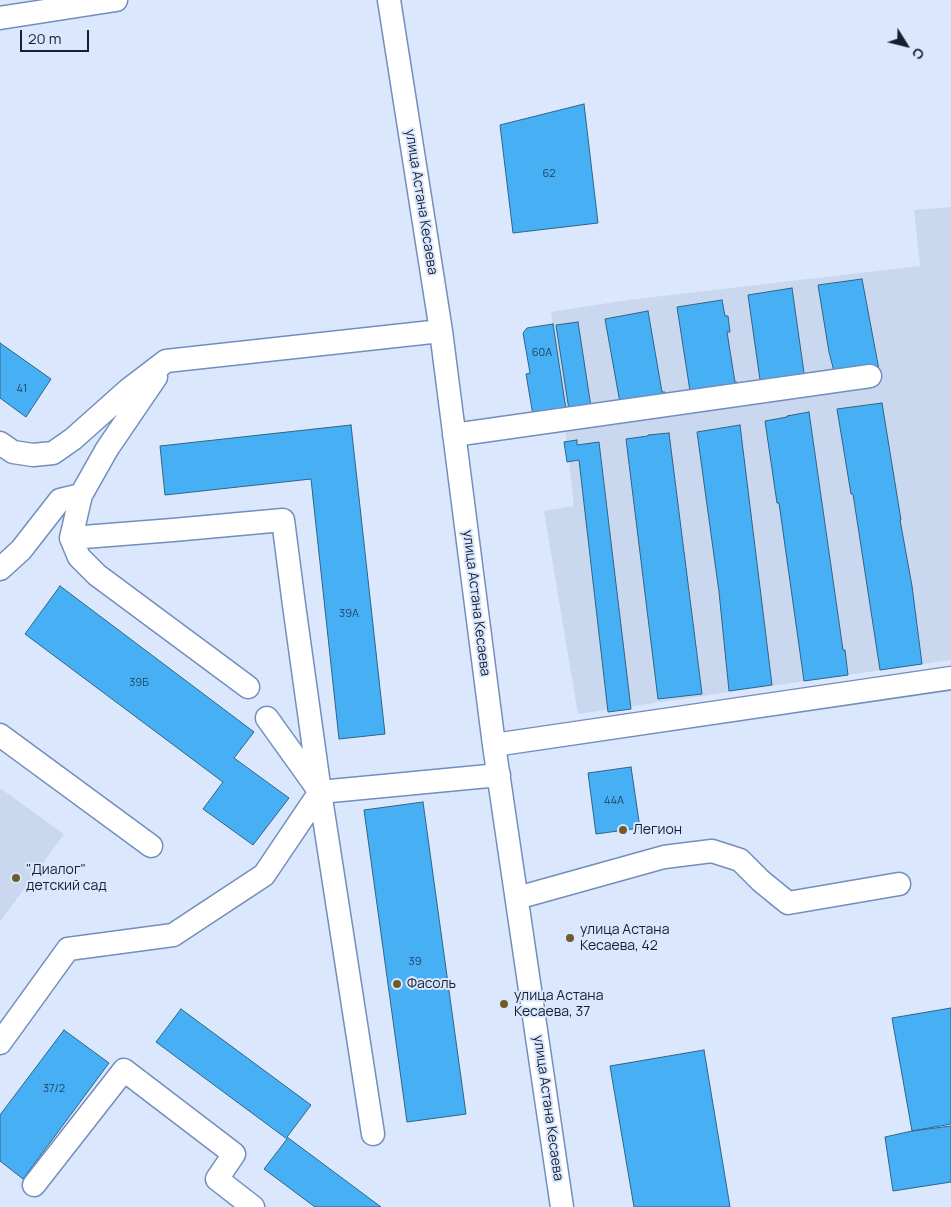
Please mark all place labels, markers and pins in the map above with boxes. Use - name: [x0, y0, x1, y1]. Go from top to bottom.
- place label: Легион: [633, 822, 682, 838]
- marker: Легион: [617, 824, 629, 836]
- place label: "Диалог" детский сад: [26, 862, 107, 894]
- marker: "Диалог" детский сад: [10, 872, 22, 884]
- place label: улица Астана Кесаева, 42: [580, 922, 669, 954]
- marker: улица Астана Кесаева, 42: [564, 932, 576, 944]
- place label: Фасоль: [407, 976, 456, 992]
- marker: Фасоль: [391, 978, 403, 990]
- place label: улица Астана Кесаева, 37: [514, 988, 603, 1020]
- marker: улица Астана Кесаева, 37: [498, 998, 510, 1010]

